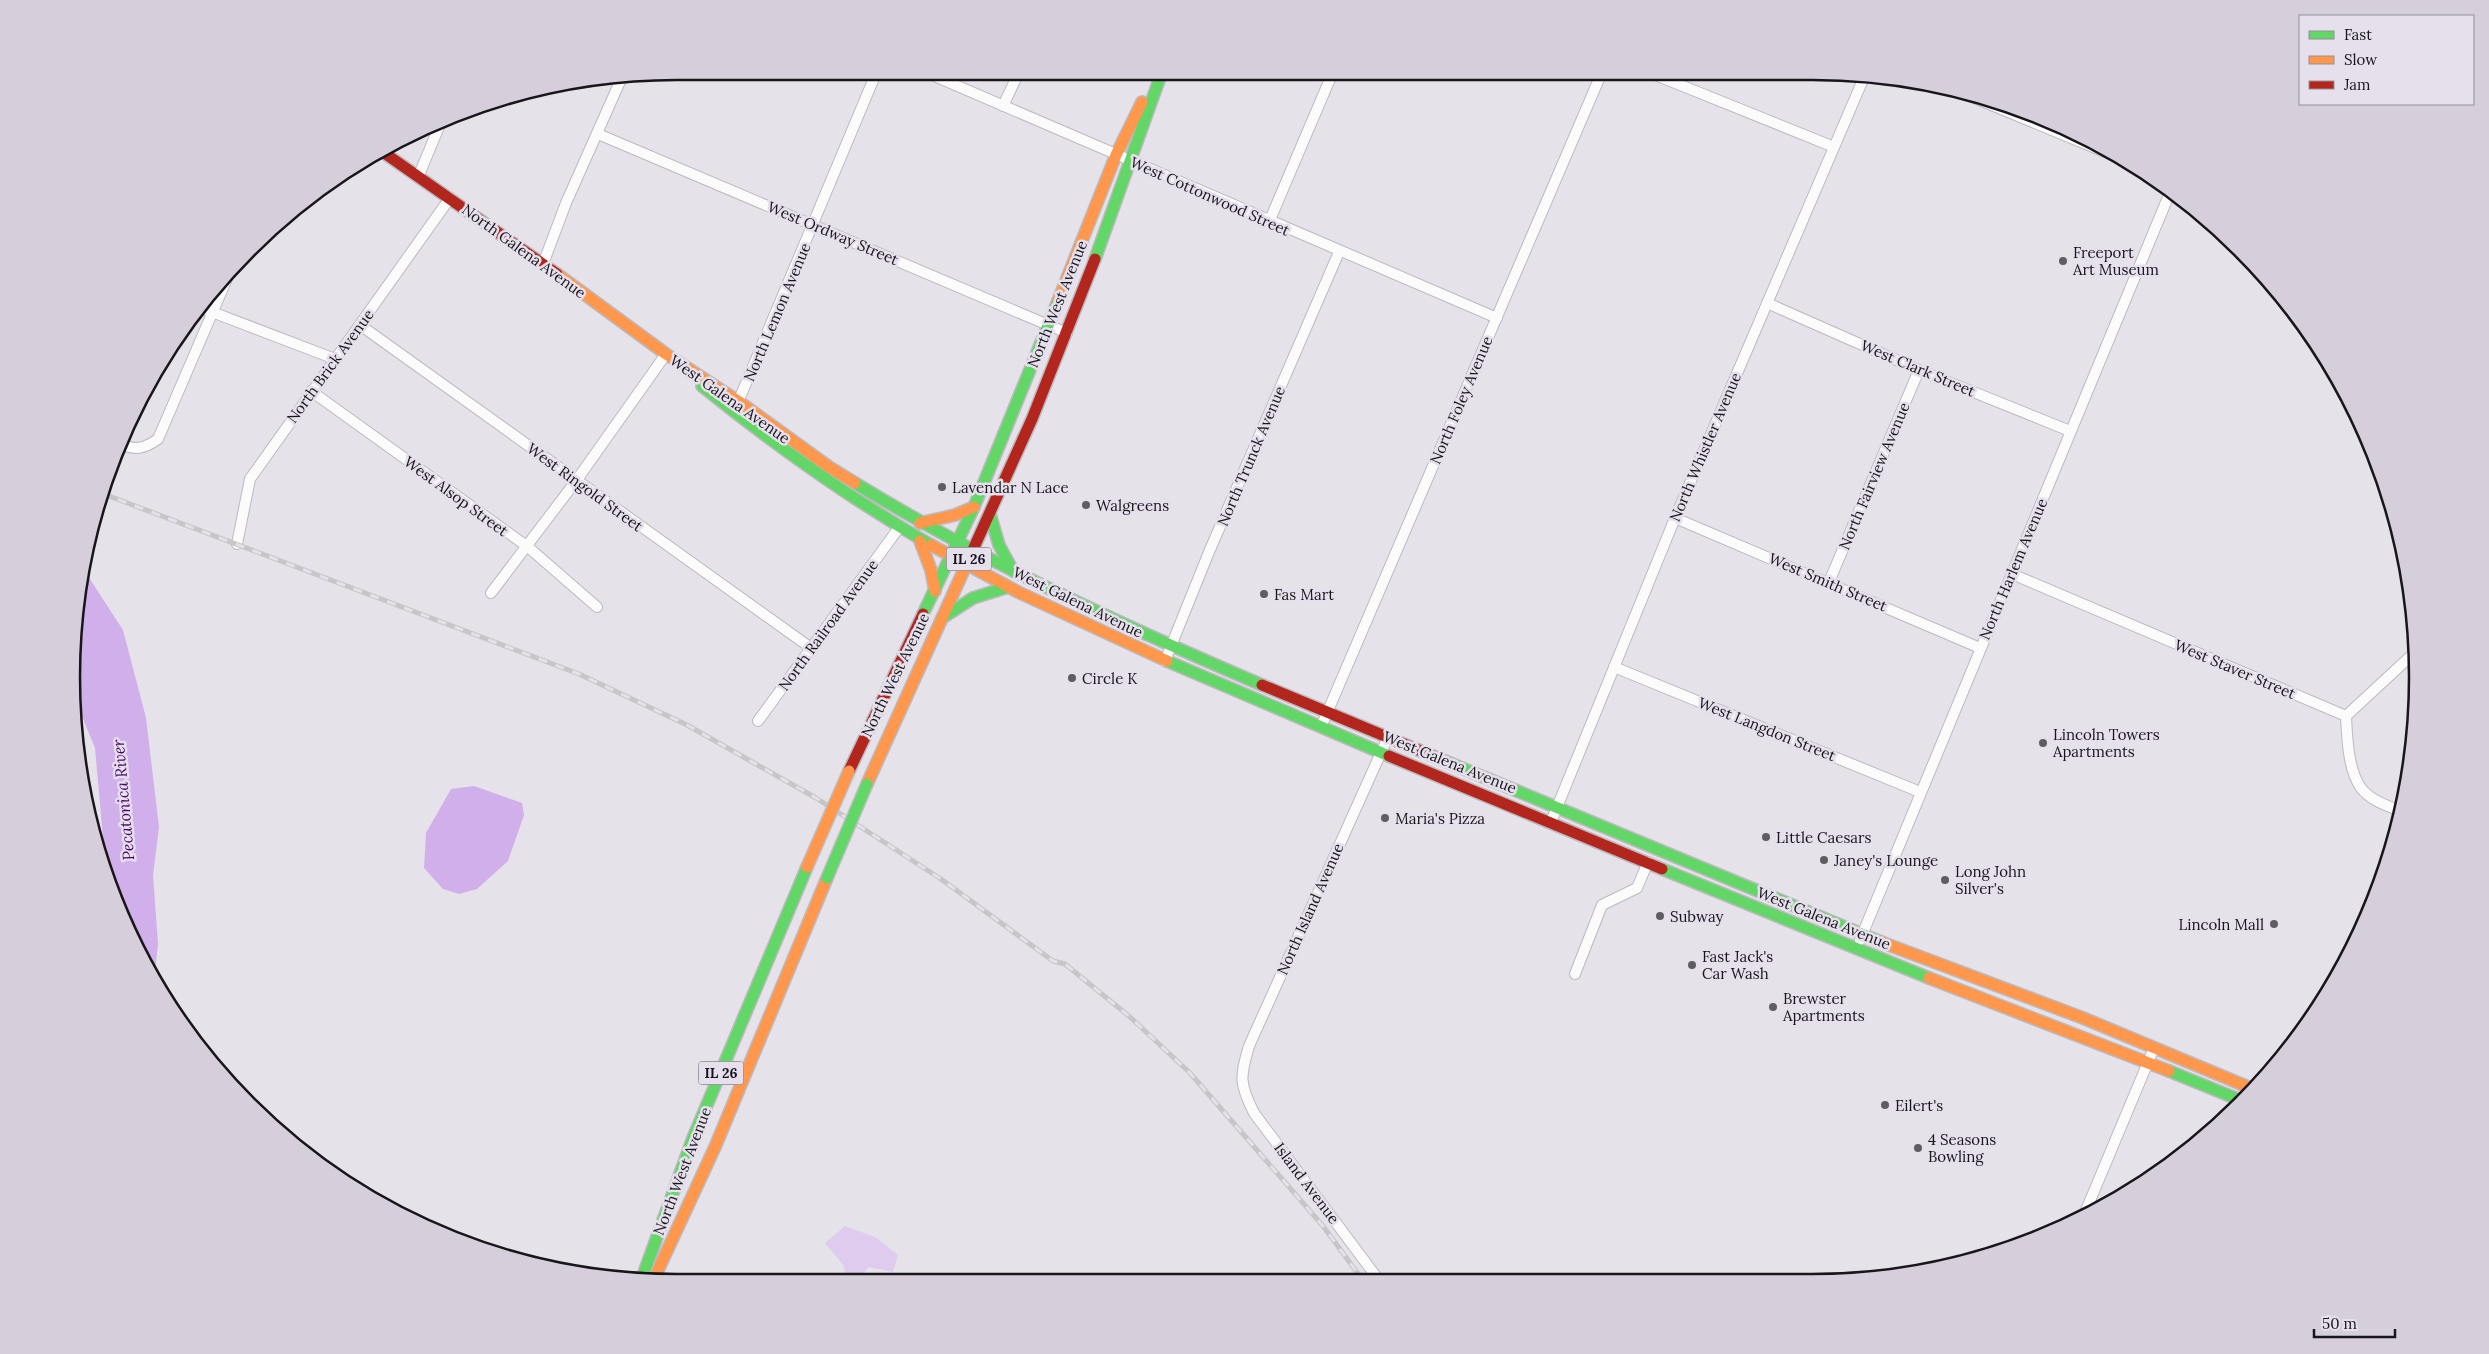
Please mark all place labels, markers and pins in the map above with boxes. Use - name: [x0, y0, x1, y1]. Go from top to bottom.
- place label: Freeport Art Museum: [2072, 243, 2159, 279]
- marker: Freeport Art Museum: [2057, 255, 2069, 267]
- place label: Lavendar N Lace: [952, 478, 1069, 497]
- marker: Lavendar N Lace: [936, 481, 948, 493]
- place label: Walgreens: [1096, 496, 1169, 515]
- marker: Walgreens: [1080, 499, 1092, 511]
- place label: Fas Mart: [1274, 585, 1334, 604]
- marker: Fas Mart: [1258, 588, 1270, 600]
- place label: Circle K: [1082, 669, 1138, 688]
- marker: Circle K: [1066, 672, 1078, 684]
- place label: Lincoln Towers Apartments: [2052, 725, 2160, 761]
- marker: Lincoln Towers Apartments: [2037, 737, 2049, 749]
- place label: Maria's Pizza: [1395, 809, 1485, 828]
- marker: Maria's Pizza: [1379, 812, 1391, 824]
- place label: Little Caesars: [1776, 828, 1872, 847]
- marker: Little Caesars: [1760, 831, 1772, 843]
- place label: Janey's Lounge: [1833, 851, 1938, 870]
- marker: Janey's Lounge: [1818, 854, 1830, 866]
- place label: Long John Silver's: [1955, 862, 2026, 898]
- marker: Long John Silver's: [1939, 874, 1951, 886]
- place label: Subway: [1670, 907, 1723, 926]
- marker: Subway: [1654, 910, 1666, 922]
- place label: Lincoln Mall: [2179, 915, 2264, 934]
- marker: Lincoln Mall: [2268, 918, 2280, 930]
- place label: Fast Jack's Car Wash: [1702, 947, 1773, 983]
- marker: Fast Jack's Car Wash: [1686, 959, 1698, 971]
- place label: Brewster Apartments: [1782, 989, 1865, 1025]
- marker: Brewster Apartments: [1767, 1001, 1779, 1013]
- place label: Eilert's: [1895, 1096, 1943, 1115]
- marker: Eilert's: [1879, 1099, 1891, 1111]
- place label: 4 Seasons Bowling: [1928, 1130, 1996, 1166]
- marker: 4 Seasons Bowling: [1912, 1142, 1924, 1154]

